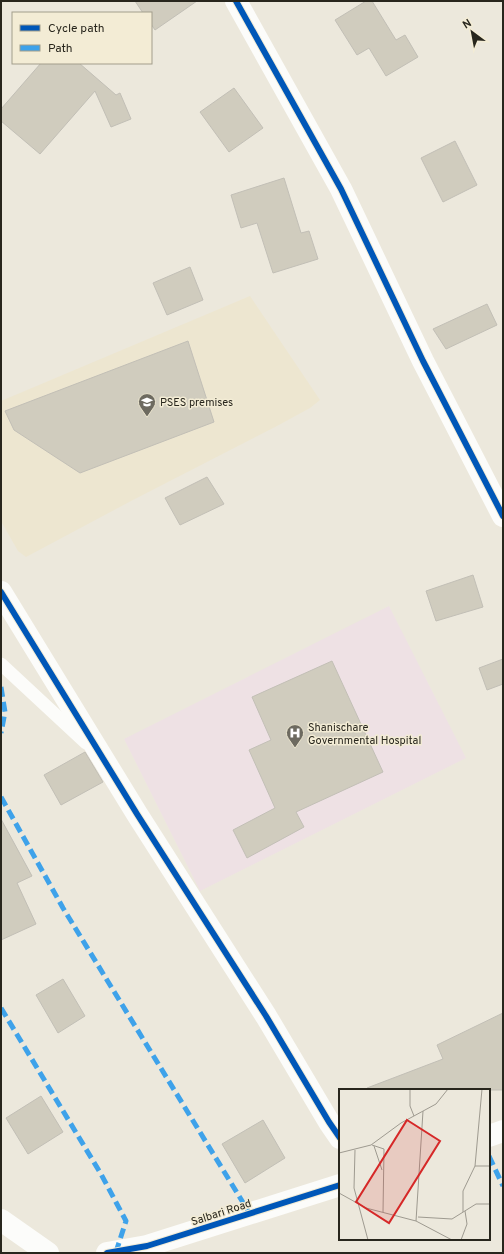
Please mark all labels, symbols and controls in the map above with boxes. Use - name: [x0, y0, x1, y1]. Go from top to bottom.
- legend: [12, 12, 152, 64]
- north arrow: [452, 12, 492, 52]
- text: N: [460, 16, 474, 32]
- text: Cycle path: [48, 21, 105, 37]
- text: Path: [48, 41, 73, 57]
- school or university icon: PSES premises: [137, 392, 157, 417]
- place label: PSES premises: [160, 396, 233, 410]
- place label: Shanischare Governmental Hospital: [308, 721, 421, 748]
- hospital icon: Shanischare Governmental Hospital: [285, 723, 305, 748]
- inset map: [339, 1089, 490, 1240]
- street label: Salbari Road: [189, 1197, 253, 1229]

